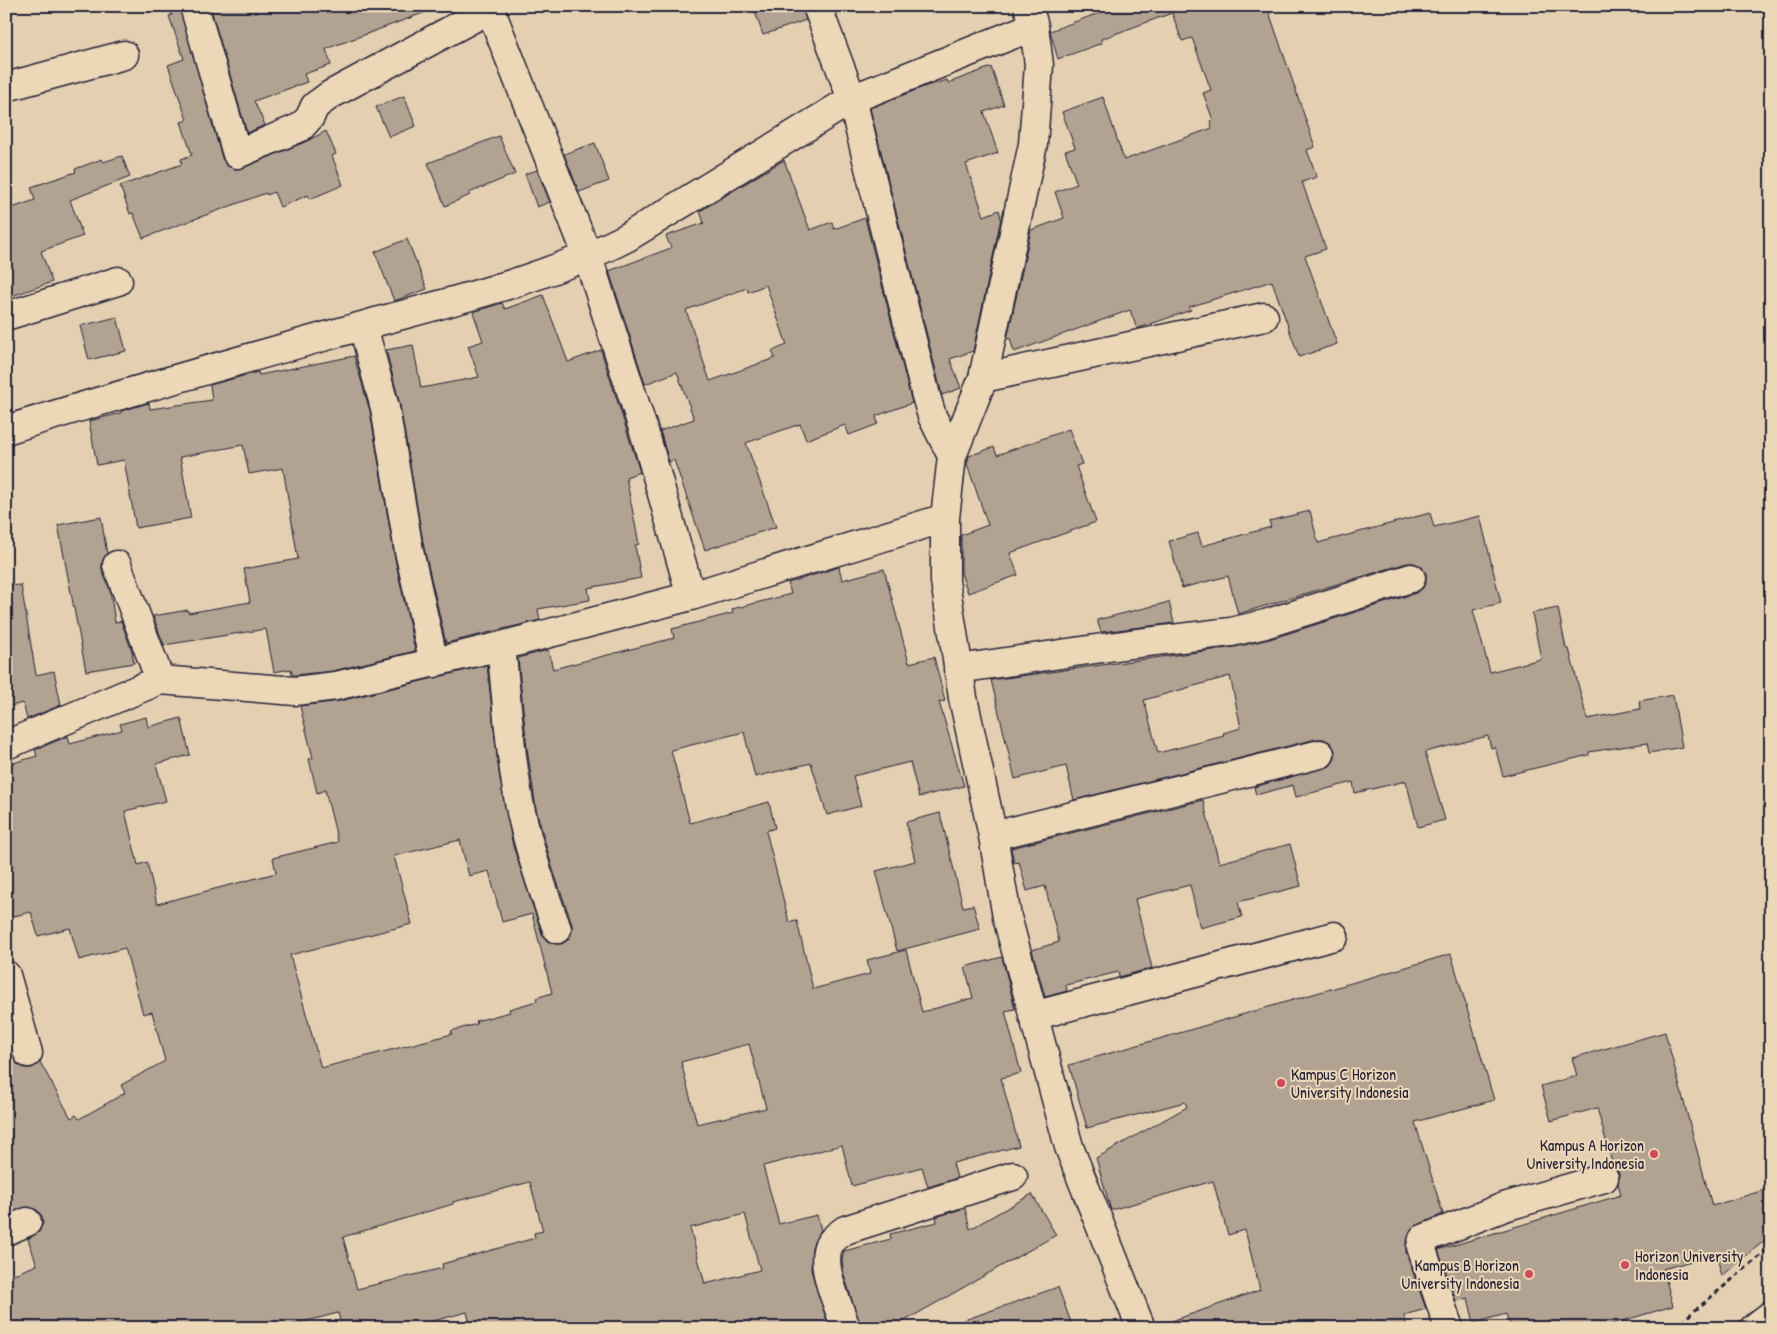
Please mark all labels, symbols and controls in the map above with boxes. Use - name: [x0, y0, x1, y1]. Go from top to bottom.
- place label: Kampus C Horizon University Indonesia: [1291, 1063, 1409, 1103]
- marker: Kampus C Horizon University Indonesia: [1275, 1077, 1287, 1089]
- place label: Kampus A Horizon University Indonesia: [1526, 1134, 1644, 1174]
- marker: Kampus A Horizon University Indonesia: [1648, 1148, 1660, 1160]
- place label: Horizon University Indonesia: [1635, 1245, 1744, 1285]
- place label: Kampus B Horizon University Indonesia: [1401, 1254, 1519, 1294]
- marker: Horizon University Indonesia: [1619, 1259, 1631, 1271]
- marker: Kampus B Horizon University Indonesia: [1523, 1268, 1535, 1280]

